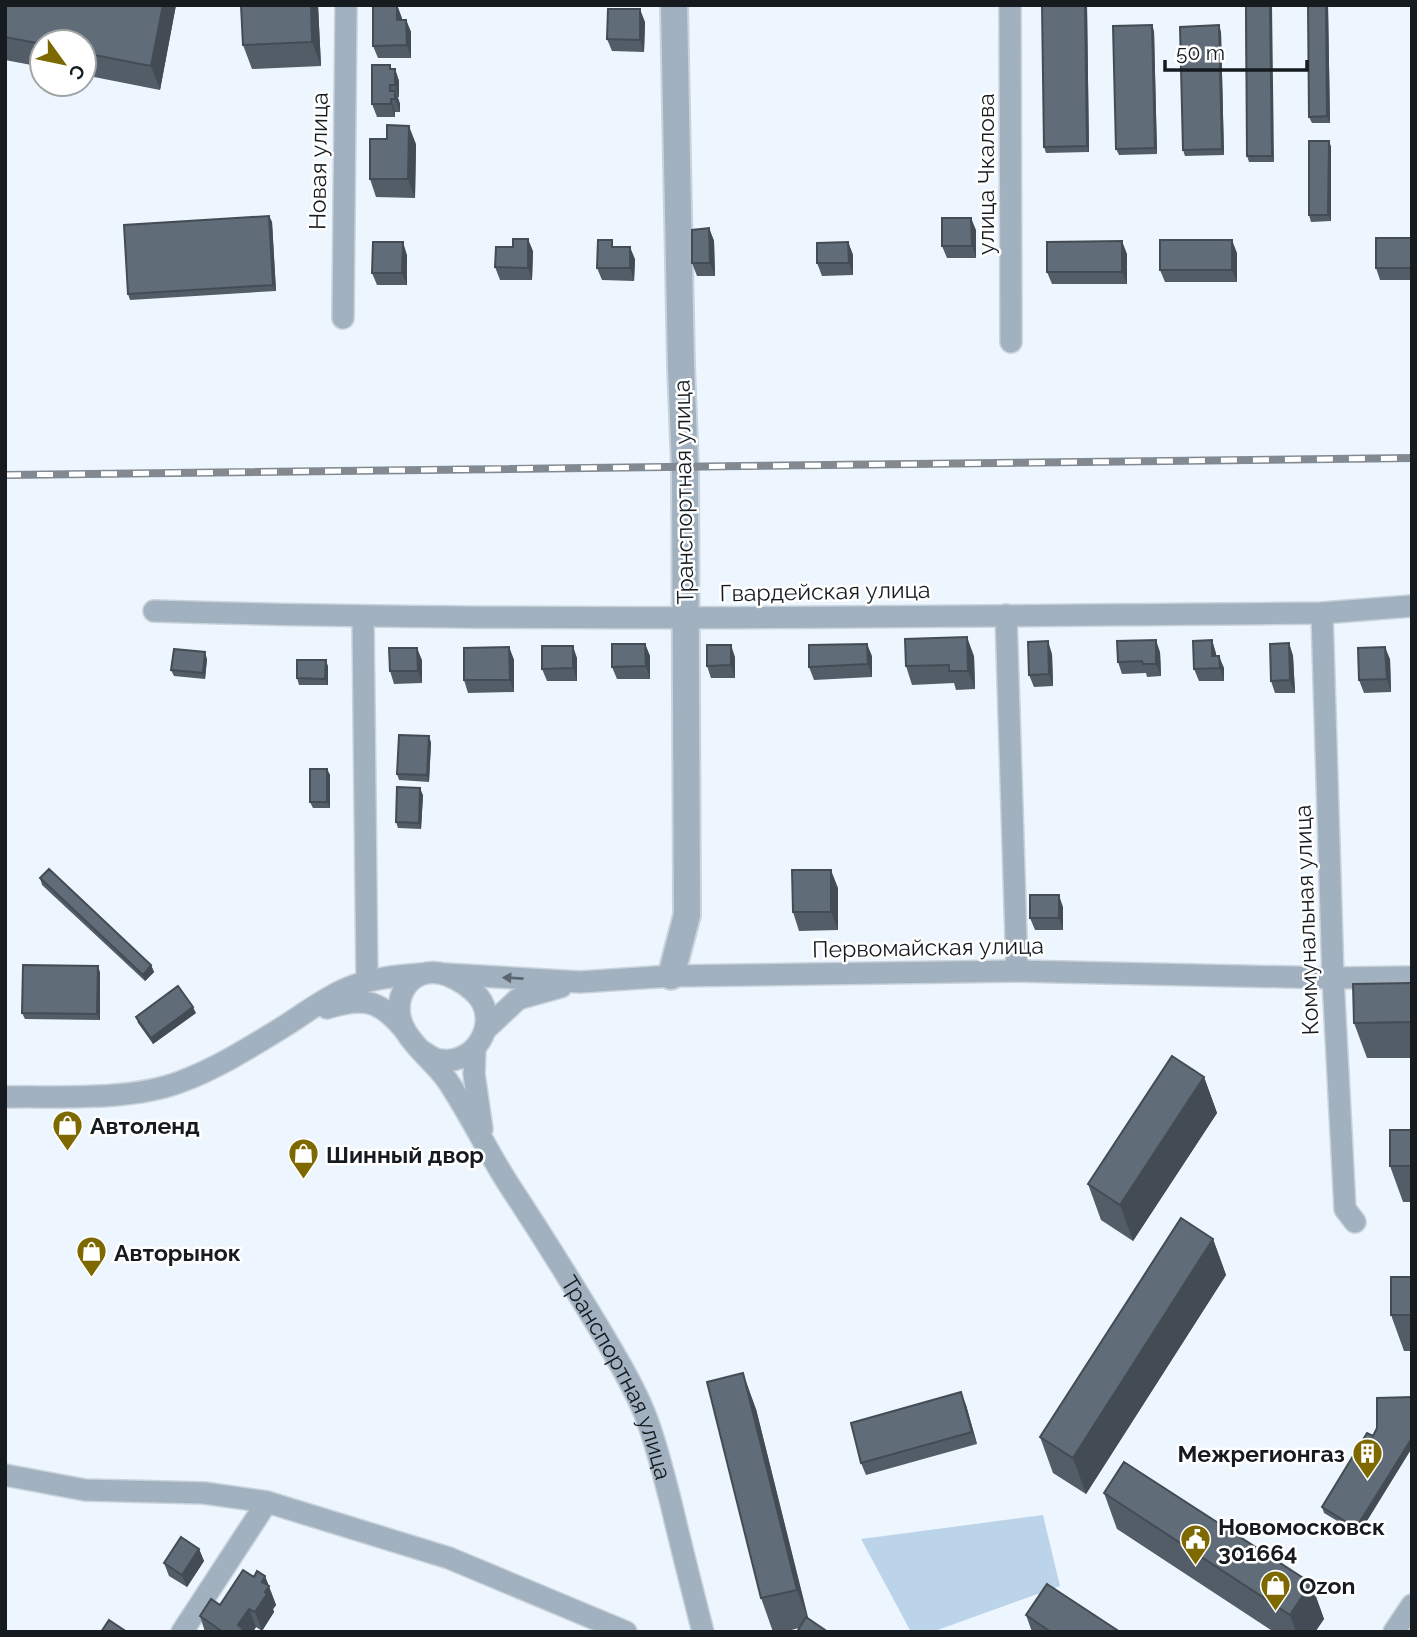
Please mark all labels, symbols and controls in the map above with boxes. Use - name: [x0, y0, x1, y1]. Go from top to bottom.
- north arrow: [28, 28, 98, 98]
- scale bar: [1165, 28, 1307, 72]
- text: 50 m: [1176, 40, 1225, 65]
- text: С: [64, 61, 90, 84]
- street label: Новая улица: [303, 92, 333, 230]
- street label: улица Чкалова: [972, 93, 999, 255]
- street label: Транспортная улица: [668, 379, 698, 605]
- street label: Гвардейская улица: [719, 576, 931, 606]
- street label: Коммунальная улица: [1288, 804, 1324, 1036]
- street label: Первомайская улица: [812, 931, 1044, 963]
- one-way arrow: [501, 973, 523, 984]
- shop icon: Автоленд: [50, 1108, 84, 1152]
- place label: Автоленд: [90, 1112, 200, 1139]
- shop icon: Шинный двор: [286, 1137, 320, 1181]
- place label: Шинный двор: [326, 1141, 484, 1168]
- shop icon: Авторынок: [74, 1235, 108, 1279]
- place label: Авторынок: [114, 1239, 241, 1266]
- street label: Транспортная улица: [556, 1270, 678, 1482]
- building icon: Межрегионгаз: [1351, 1436, 1385, 1480]
- place label: Межрегионгаз: [1177, 1440, 1345, 1467]
- place label: Новомосковск 301664: [1218, 1513, 1385, 1566]
- public building icon: Новомосковск 301664: [1178, 1522, 1212, 1566]
- shop icon: Ozon: [1259, 1568, 1293, 1612]
- place label: Ozon: [1299, 1572, 1355, 1599]

